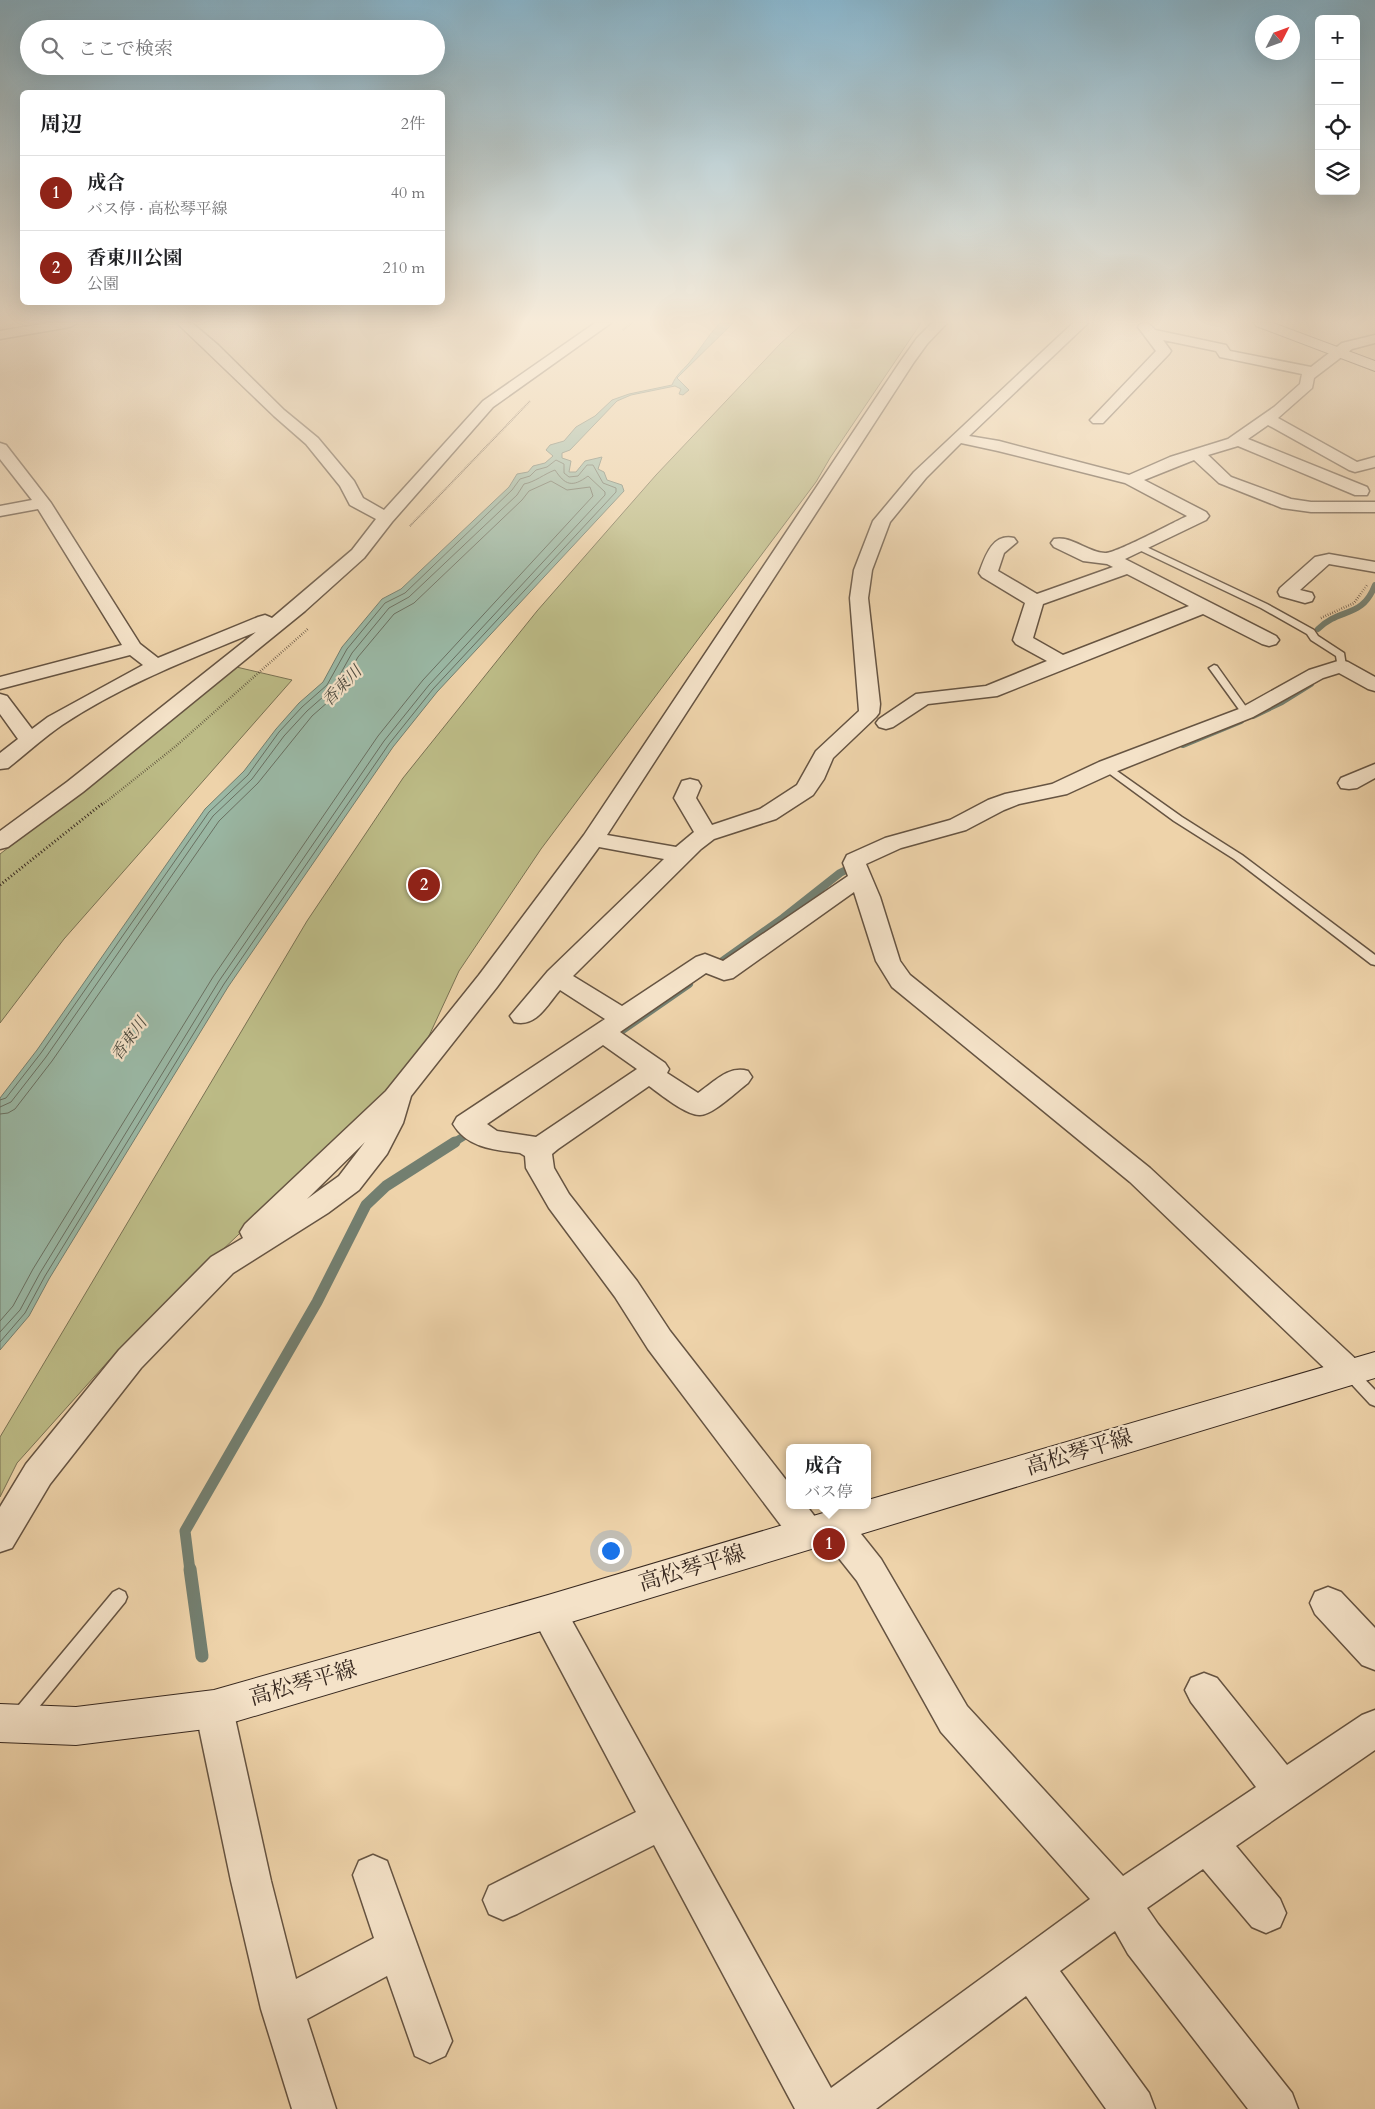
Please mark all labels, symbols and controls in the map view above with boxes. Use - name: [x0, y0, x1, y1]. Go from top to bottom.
- north arrow: [1255, 15, 1300, 60]
- map controls: [1315, 15, 1360, 195]
- button: +: [1315, 15, 1360, 60]
- search box: [20, 20, 445, 75]
- icon: search: [38, 34, 66, 62]
- text: ここで検索: [78, 36, 173, 62]
- button: −: [1315, 60, 1360, 105]
- button: locate: [1315, 105, 1360, 150]
- text: 周辺: [40, 110, 82, 139]
- text: 2件: [401, 113, 425, 135]
- button: layers: [1315, 150, 1360, 195]
- text: 成合: [87, 170, 125, 196]
- text: 1: [52, 182, 60, 204]
- text: 40 m: [391, 182, 425, 204]
- text: バス停 · 高松琴平線: [87, 198, 228, 220]
- text: 香東川公園: [87, 245, 182, 271]
- text: 2: [52, 257, 60, 279]
- text: 210 m: [383, 257, 425, 279]
- text: 公園: [87, 273, 119, 295]
- water label: 香東川: [317, 660, 368, 711]
- pin: 2: [408, 866, 440, 904]
- water label: 香東川: [106, 1012, 153, 1065]
- street label: 高松琴平線: [1022, 1422, 1136, 1482]
- popup: [786, 1444, 871, 1509]
- text: 成合: [804, 1453, 843, 1479]
- text: バス停: [804, 1481, 853, 1503]
- pin: 1: [813, 1525, 845, 1563]
- your location: [598, 1538, 624, 1564]
- street label: 高松琴平線: [635, 1538, 749, 1598]
- street label: 高松琴平線: [246, 1653, 360, 1713]

